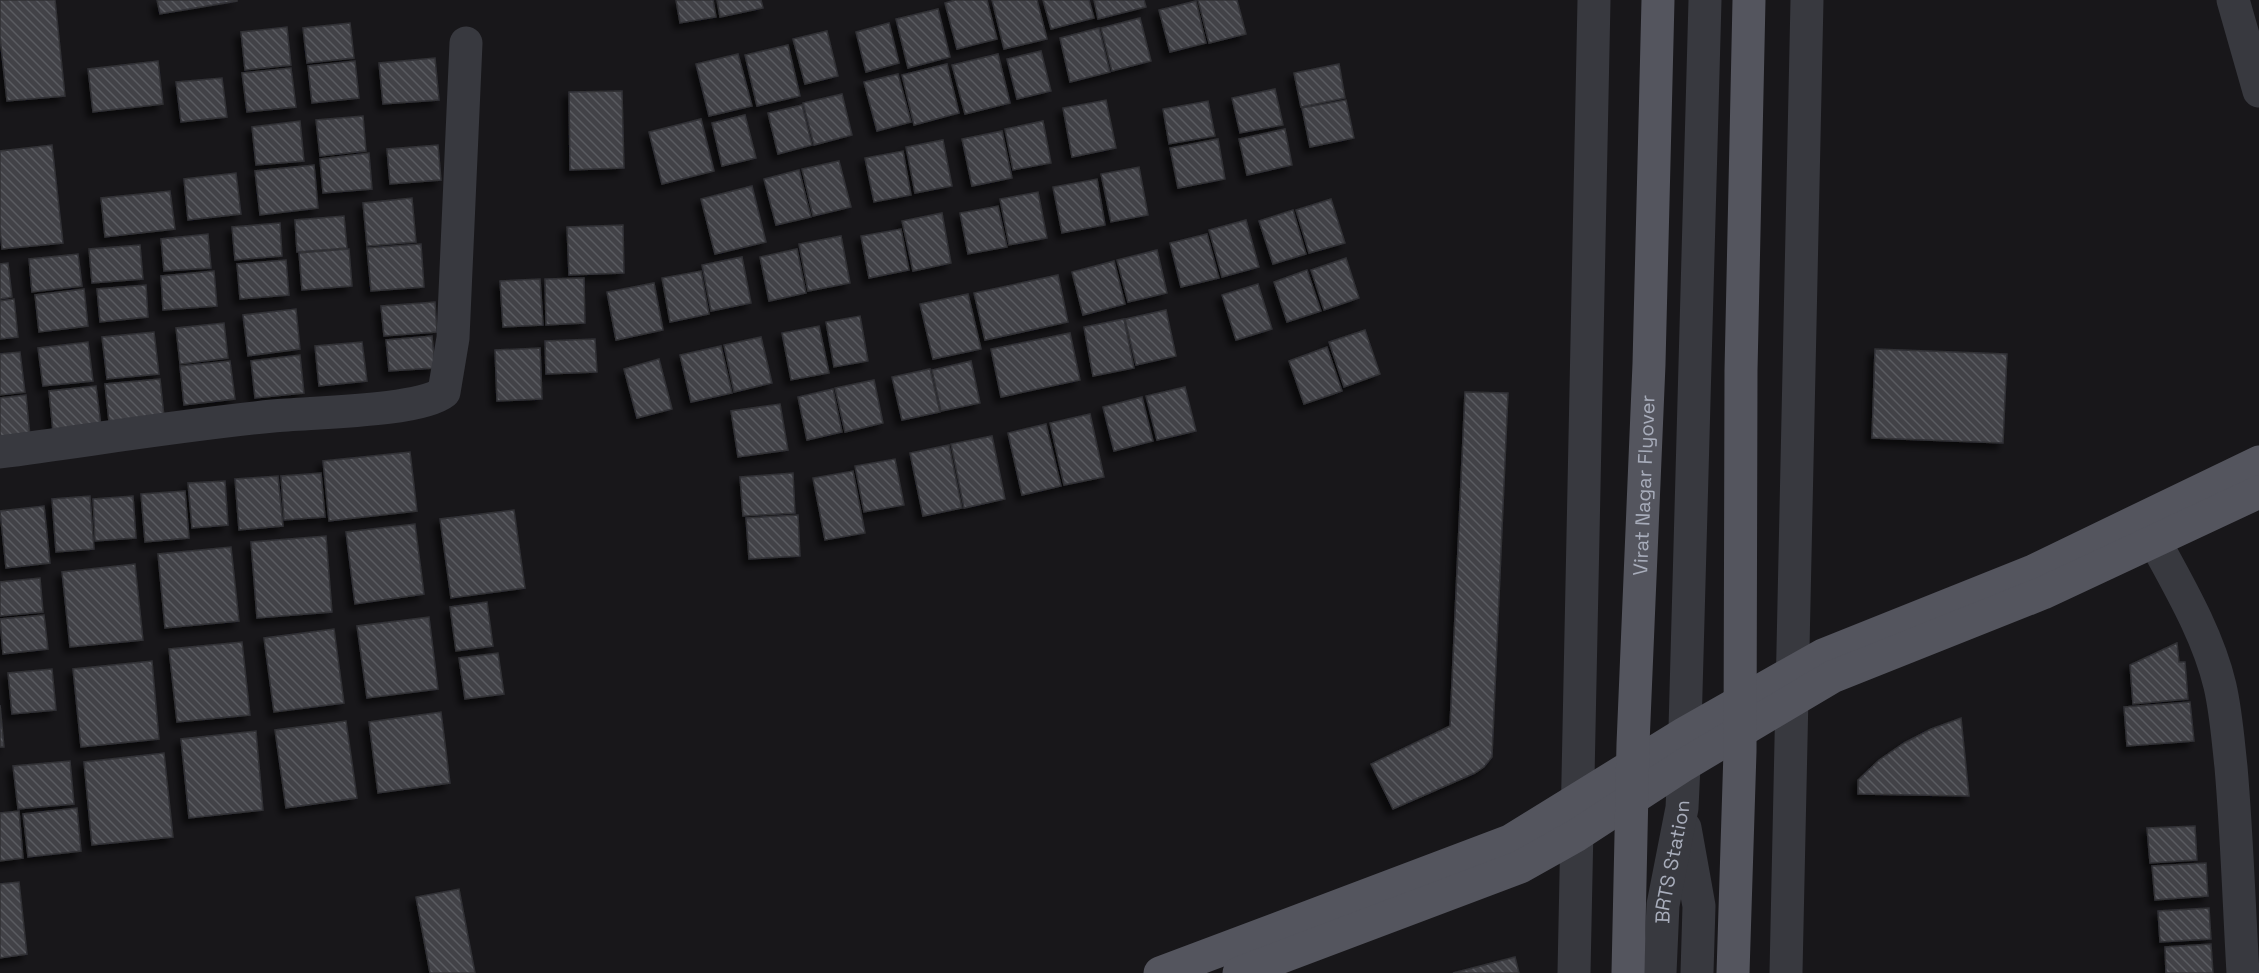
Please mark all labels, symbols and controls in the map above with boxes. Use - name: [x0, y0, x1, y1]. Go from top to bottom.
- street label: Virat Nagar Flyover: [1627, 394, 1661, 576]
- street label: BRTS Station: [1649, 800, 1695, 924]

